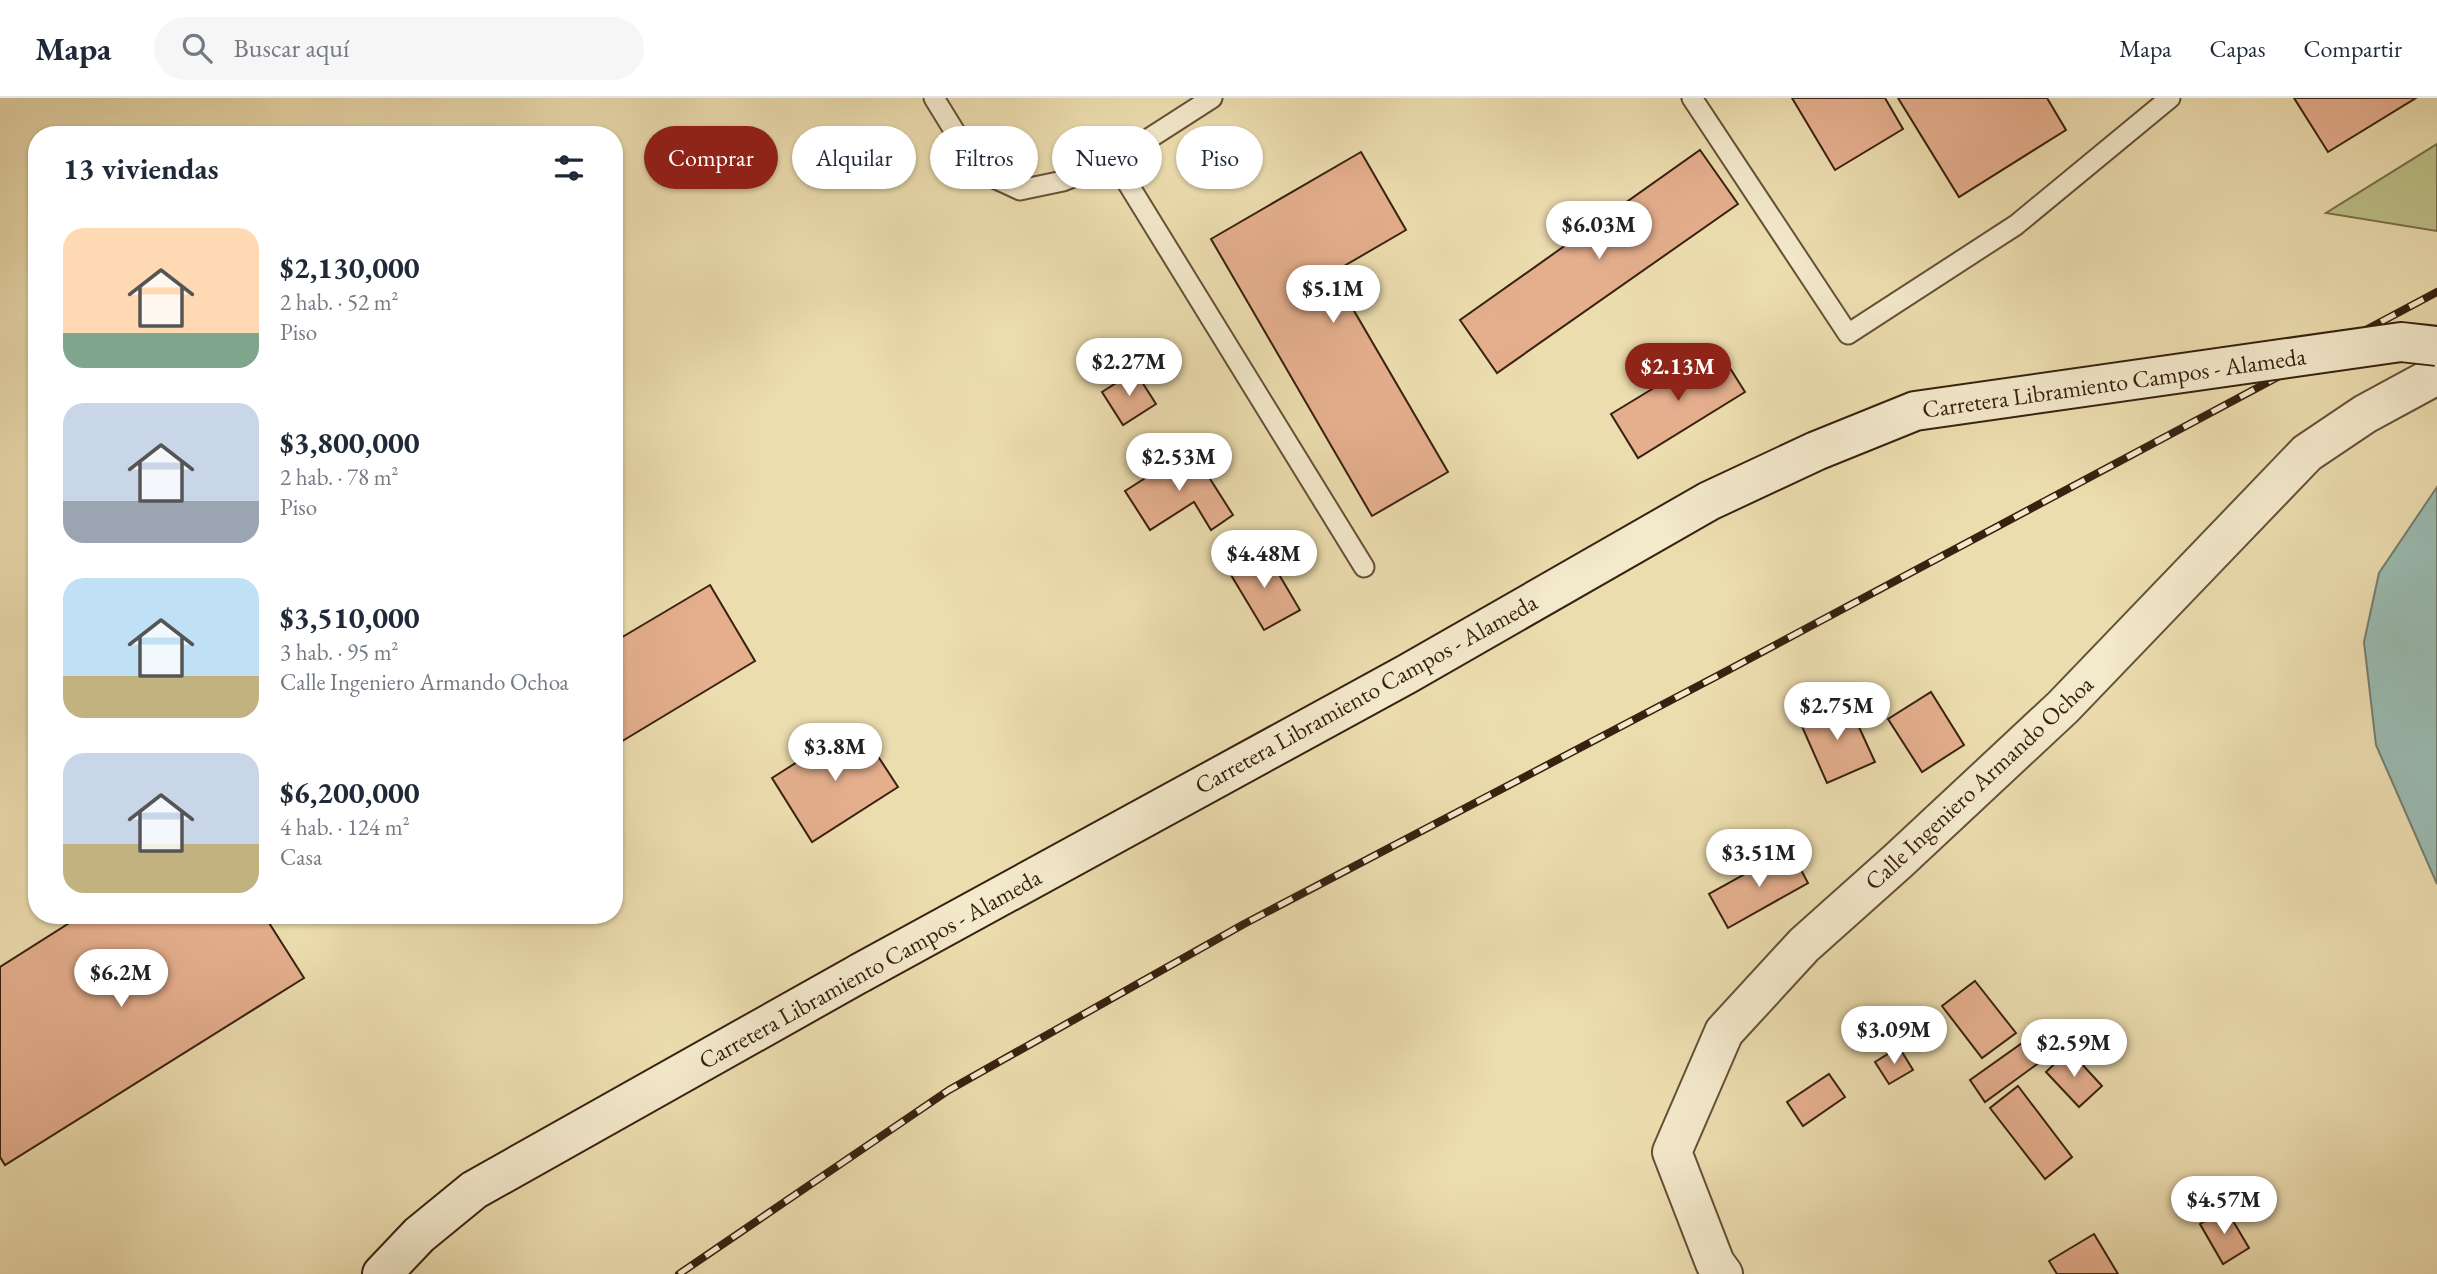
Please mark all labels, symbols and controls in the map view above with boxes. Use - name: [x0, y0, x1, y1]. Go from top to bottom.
- search box: [154, 17, 644, 80]
- text: Mapa: [35, 27, 112, 70]
- icon: search: [178, 29, 216, 67]
- text: Buscar aquí: [234, 31, 349, 65]
- text: Mapa: [2119, 33, 2171, 64]
- text: Capas: [2209, 33, 2265, 64]
- text: Compartir: [2303, 33, 2402, 64]
- chip: Comprar: [644, 126, 778, 189]
- chip: Alquilar: [792, 126, 916, 189]
- chip: Filtros: [930, 126, 1038, 189]
- chip: Nuevo: [1052, 126, 1162, 189]
- chip: Piso: [1176, 126, 1263, 189]
- text: 13 viviendas: [63, 149, 219, 188]
- icon: filters: [550, 149, 588, 187]
- pin: $6.03M: [1542, 202, 1656, 261]
- text: $6.03M: [1562, 209, 1636, 239]
- text: $2,130,000: [280, 248, 420, 287]
- icon: home: [119, 256, 203, 340]
- pin: $5.1M: [1284, 266, 1382, 325]
- text: $5.1M: [1302, 273, 1364, 303]
- text: 2 hab. · 52 m²: [280, 287, 399, 317]
- text: Piso: [280, 317, 317, 347]
- pin: $2.27M: [1072, 338, 1186, 398]
- street label: Carretera Libramiento Campos - Alameda: [1920, 340, 2308, 425]
- pin: $2.13M: [1621, 344, 1735, 403]
- text: $2.27M: [1092, 346, 1166, 376]
- text: $2.13M: [1641, 351, 1715, 381]
- text: $3,800,000: [280, 423, 420, 462]
- icon: home: [119, 431, 203, 515]
- pin: $2.53M: [1122, 434, 1236, 493]
- text: $2.53M: [1142, 441, 1216, 471]
- text: 2 hab. · 78 m²: [280, 462, 399, 492]
- text: Piso: [280, 492, 317, 522]
- pin: $4.48M: [1207, 531, 1321, 590]
- text: $4.48M: [1227, 538, 1301, 568]
- street label: Carretera Libramiento Campos - Alameda: [1189, 586, 1543, 801]
- text: $3,510,000: [280, 598, 420, 637]
- icon: home: [119, 606, 203, 690]
- text: 3 hab. · 95 m²: [280, 637, 399, 667]
- text: Calle Ingeniero Armando Ochoa: [280, 667, 569, 697]
- street label: Calle Ingeniero Armando Ochoa: [1858, 668, 2100, 897]
- pin: $2.75M: [1780, 682, 1894, 742]
- text: $2.75M: [1800, 690, 1874, 720]
- pin: $3.8M: [786, 724, 884, 783]
- text: $3.8M: [804, 731, 866, 761]
- text: $6,200,000: [280, 773, 420, 812]
- icon: home: [119, 781, 203, 865]
- text: 4 hab. · 124 m²: [280, 812, 410, 842]
- pin: $3.51M: [1702, 830, 1816, 889]
- text: $3.51M: [1722, 837, 1796, 867]
- text: Casa: [280, 842, 322, 872]
- street label: Carretera Libramiento Campos - Alameda: [693, 861, 1047, 1076]
- pin: $6.2M: [72, 950, 170, 1009]
- text: $6.2M: [90, 957, 152, 987]
- pin: $3.09M: [1837, 1006, 1951, 1066]
- text: $3.09M: [1857, 1014, 1931, 1044]
- pin: $2.59M: [2017, 1020, 2131, 1079]
- text: $2.59M: [2037, 1027, 2111, 1057]
- pin: $4.57M: [2167, 1176, 2281, 1236]
- text: $4.57M: [2187, 1184, 2261, 1214]

